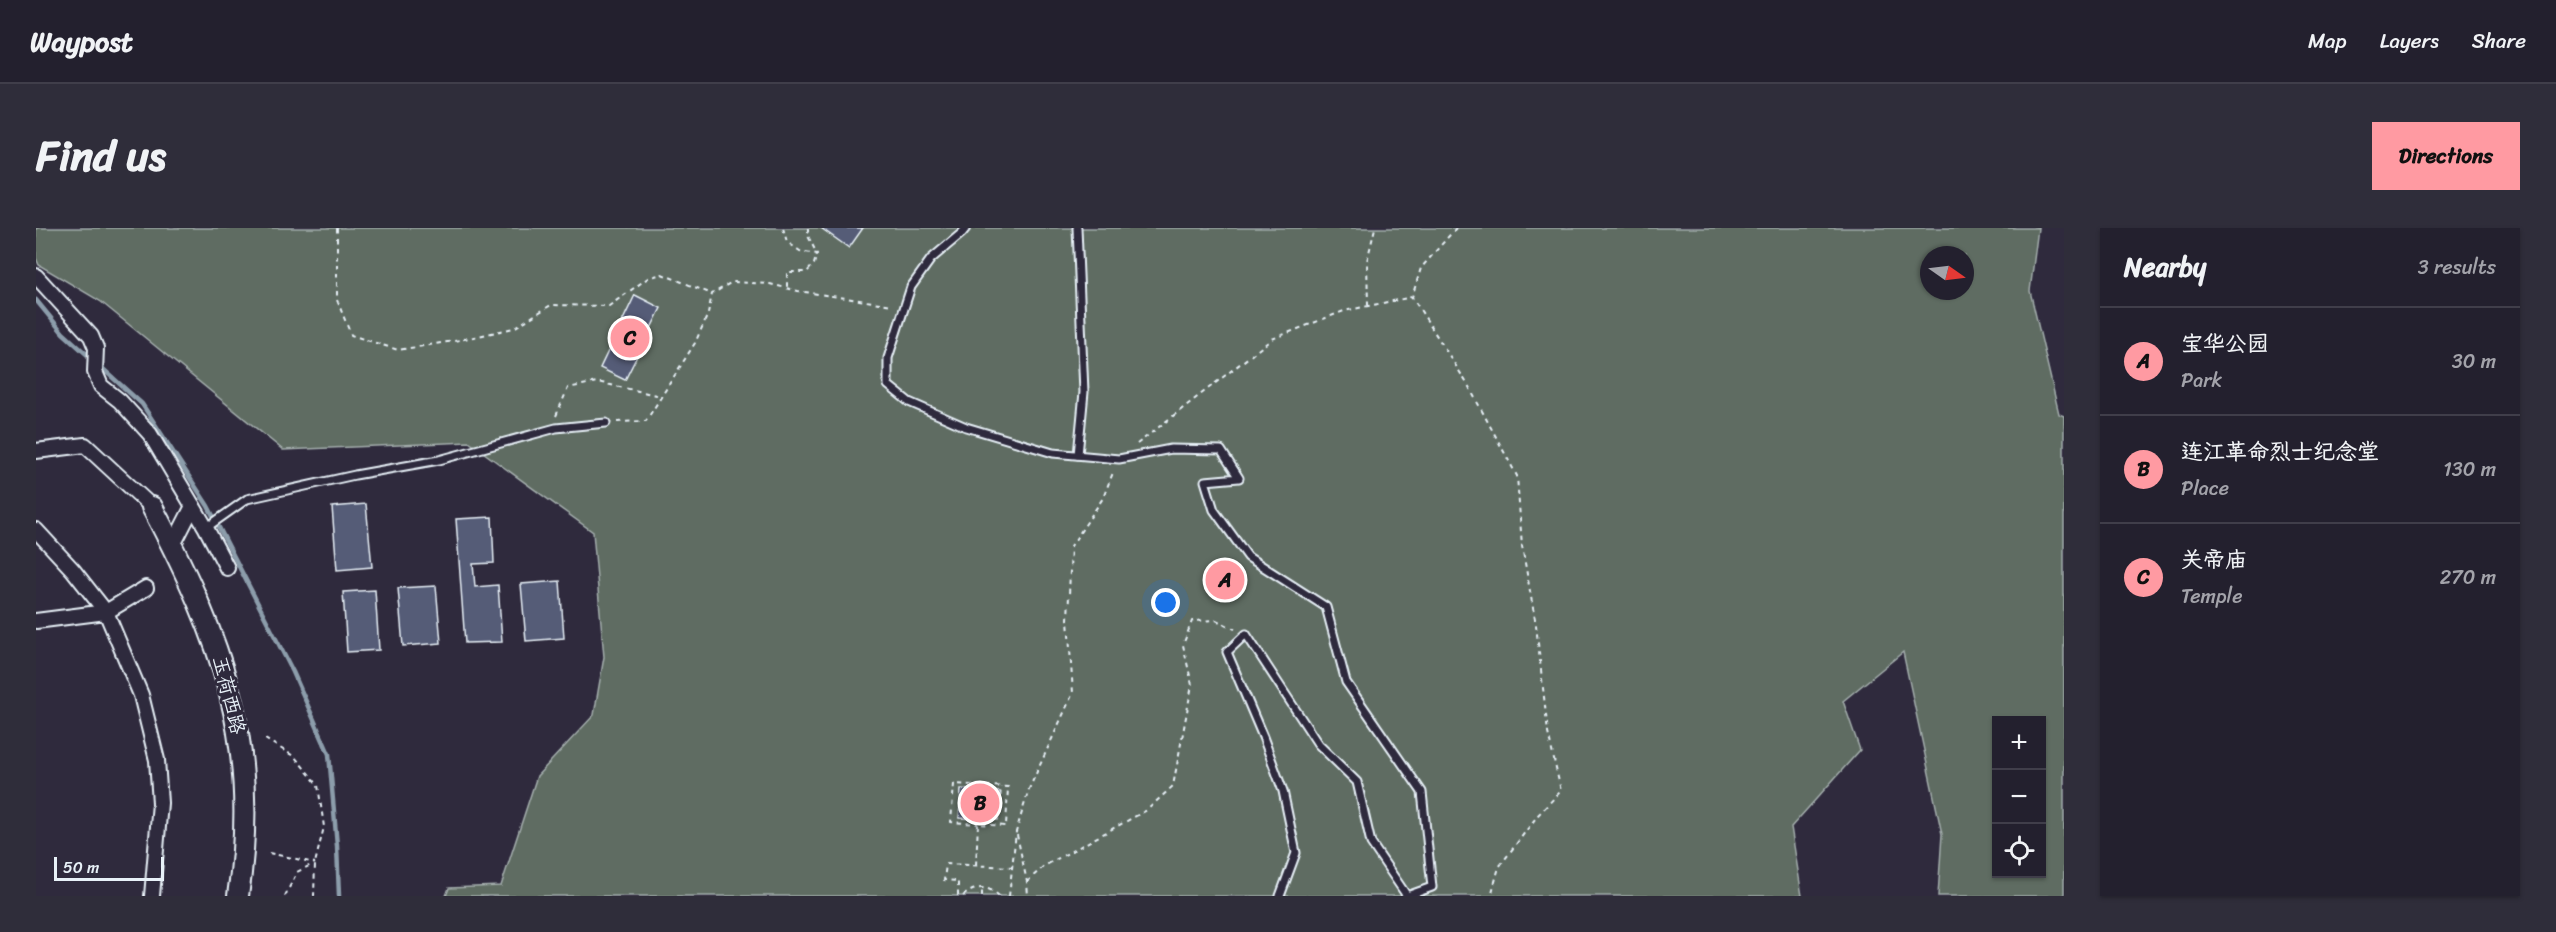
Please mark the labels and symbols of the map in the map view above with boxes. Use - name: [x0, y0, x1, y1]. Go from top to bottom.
- north arrow: [1920, 246, 1974, 300]
- pin: C: [610, 316, 650, 360]
- pin: A: [1206, 558, 1244, 602]
- your location: [1151, 588, 1180, 617]
- street label: 玉荷西路: [202, 652, 256, 739]
- pin: B: [960, 780, 1000, 826]
- scale bar: [54, 854, 164, 882]

